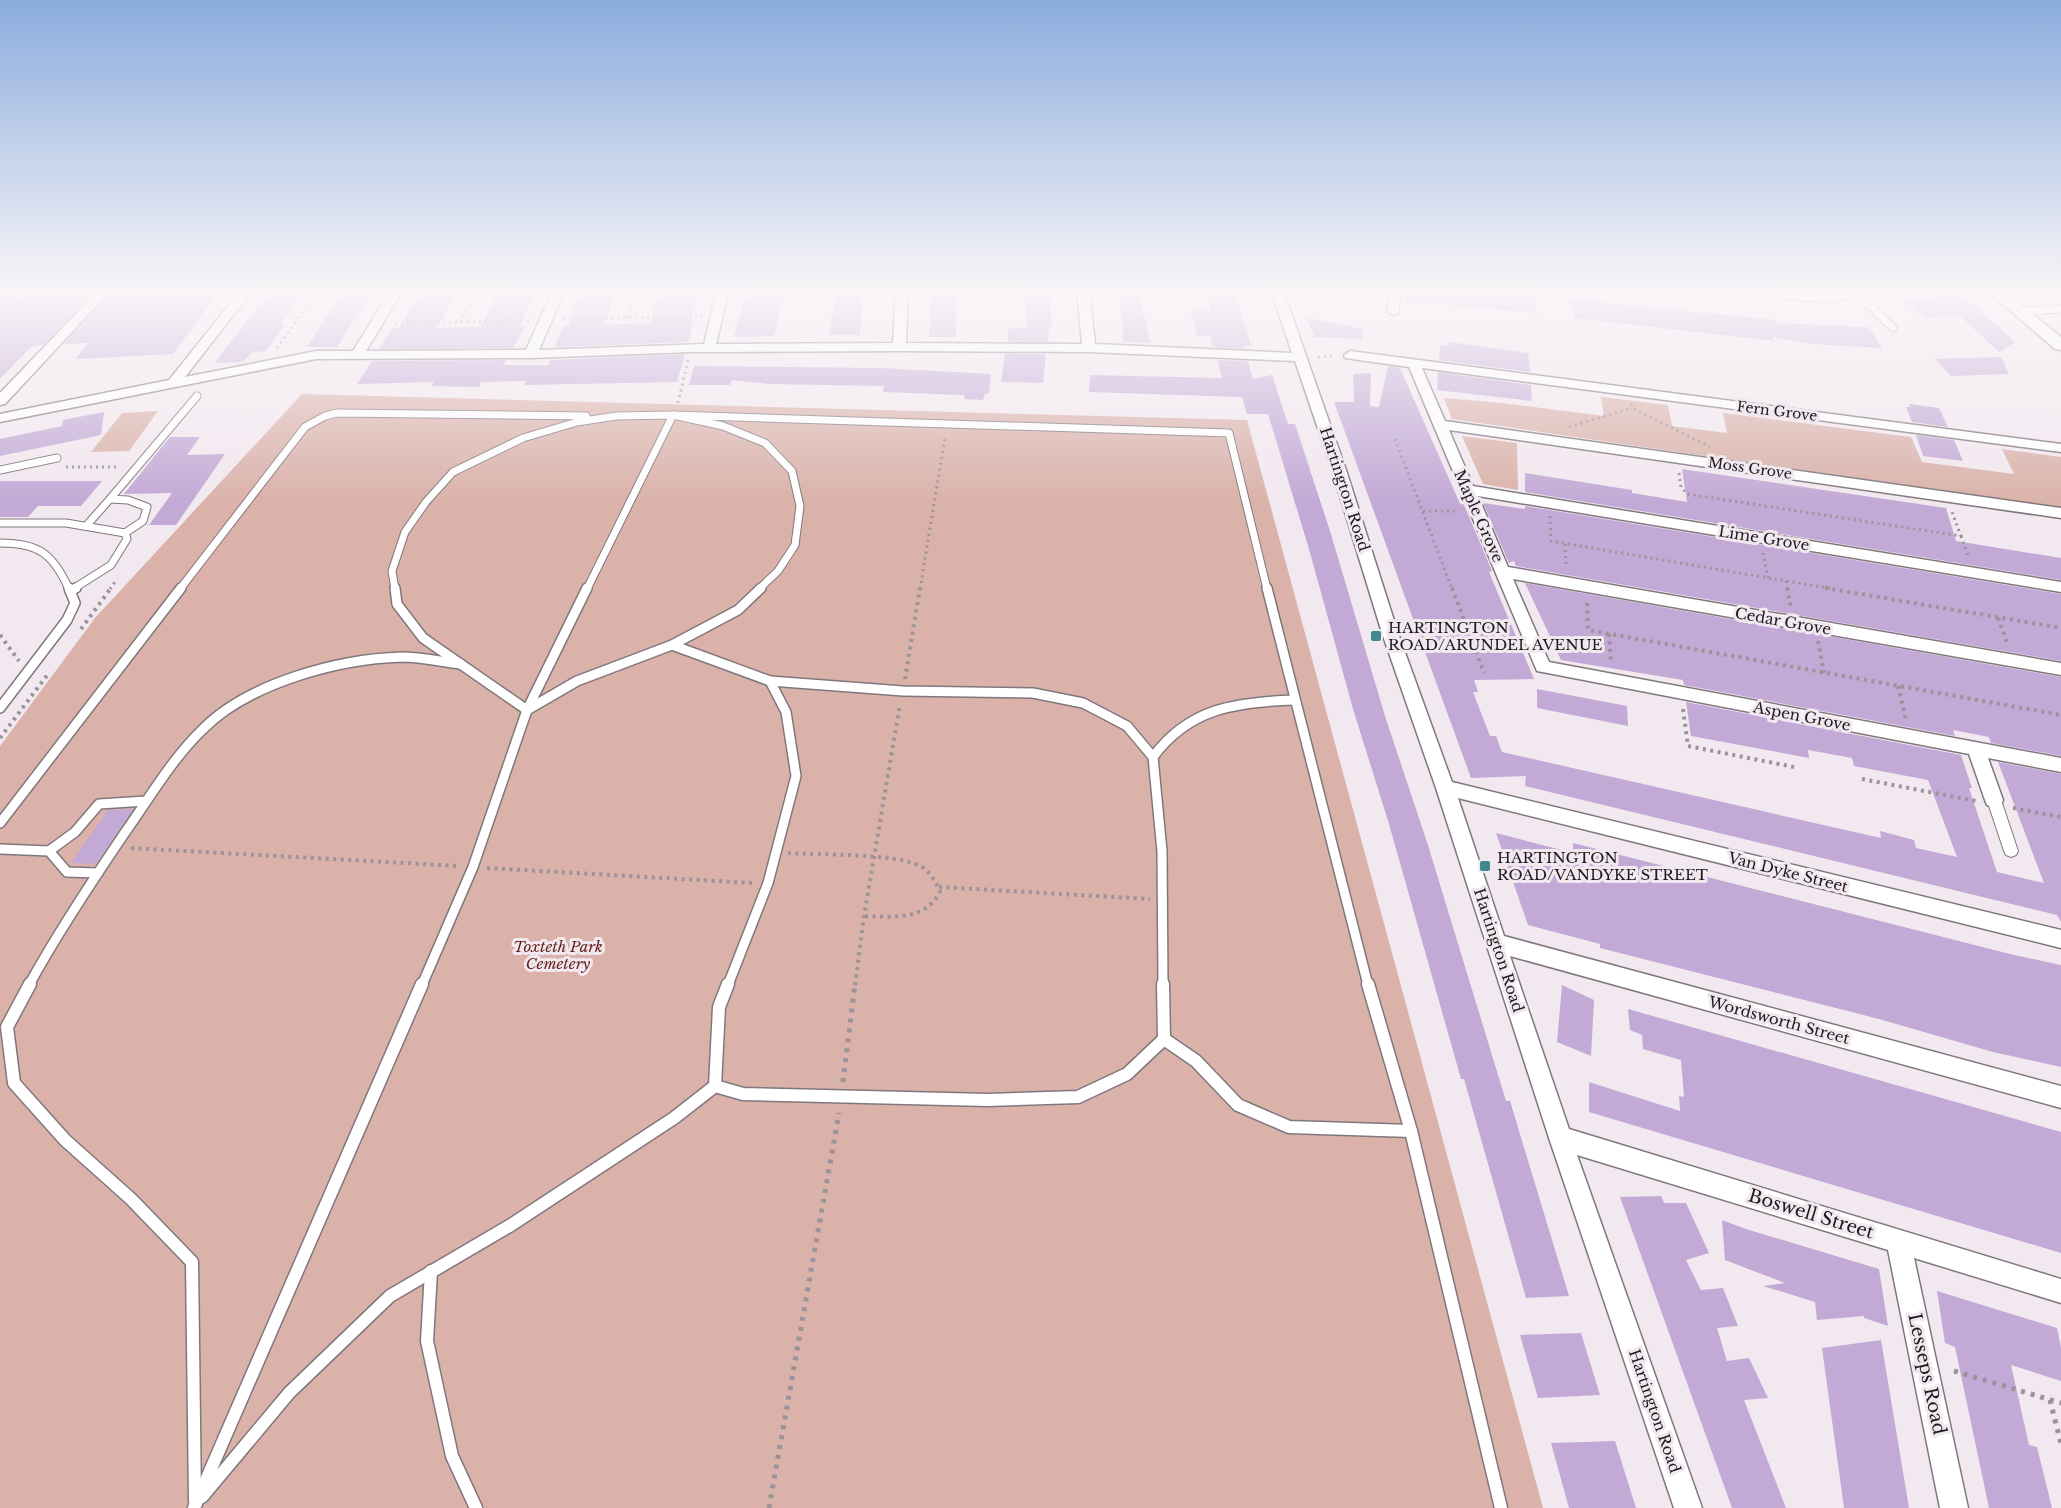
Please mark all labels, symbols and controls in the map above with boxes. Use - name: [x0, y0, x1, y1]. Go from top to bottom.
- street label: Fern Grove: [1736, 397, 1818, 425]
- street label: Hartington Road: [1316, 424, 1374, 554]
- street label: Moss Grove: [1707, 453, 1793, 483]
- street label: Maple Grove: [1450, 467, 1508, 565]
- street label: Lime Grove: [1717, 521, 1811, 555]
- street label: Cedar Grove: [1734, 603, 1832, 639]
- place label: HARTINGTON ROAD/ARUNDEL AVENUE: [1388, 618, 1603, 654]
- marker: HARTINGTON ROAD/ARUNDEL AVENUE: [1369, 629, 1383, 643]
- street label: Aspen Grove: [1751, 697, 1852, 735]
- place label: HARTINGTON ROAD/VANDYKE STREET: [1497, 848, 1708, 884]
- street label: Van Dyke Street: [1725, 848, 1850, 896]
- marker: HARTINGTON ROAD/VANDYKE STREET: [1478, 859, 1492, 873]
- street label: Hartington Road: [1470, 885, 1528, 1015]
- park label: Toxteth Park Cemetery: [513, 937, 603, 973]
- street label: Wordsworth Street: [1706, 992, 1852, 1048]
- street label: Boswell Street: [1746, 1184, 1877, 1244]
- street label: Lesseps Road: [1903, 1311, 1951, 1437]
- street label: Hartington Road: [1625, 1347, 1685, 1475]

